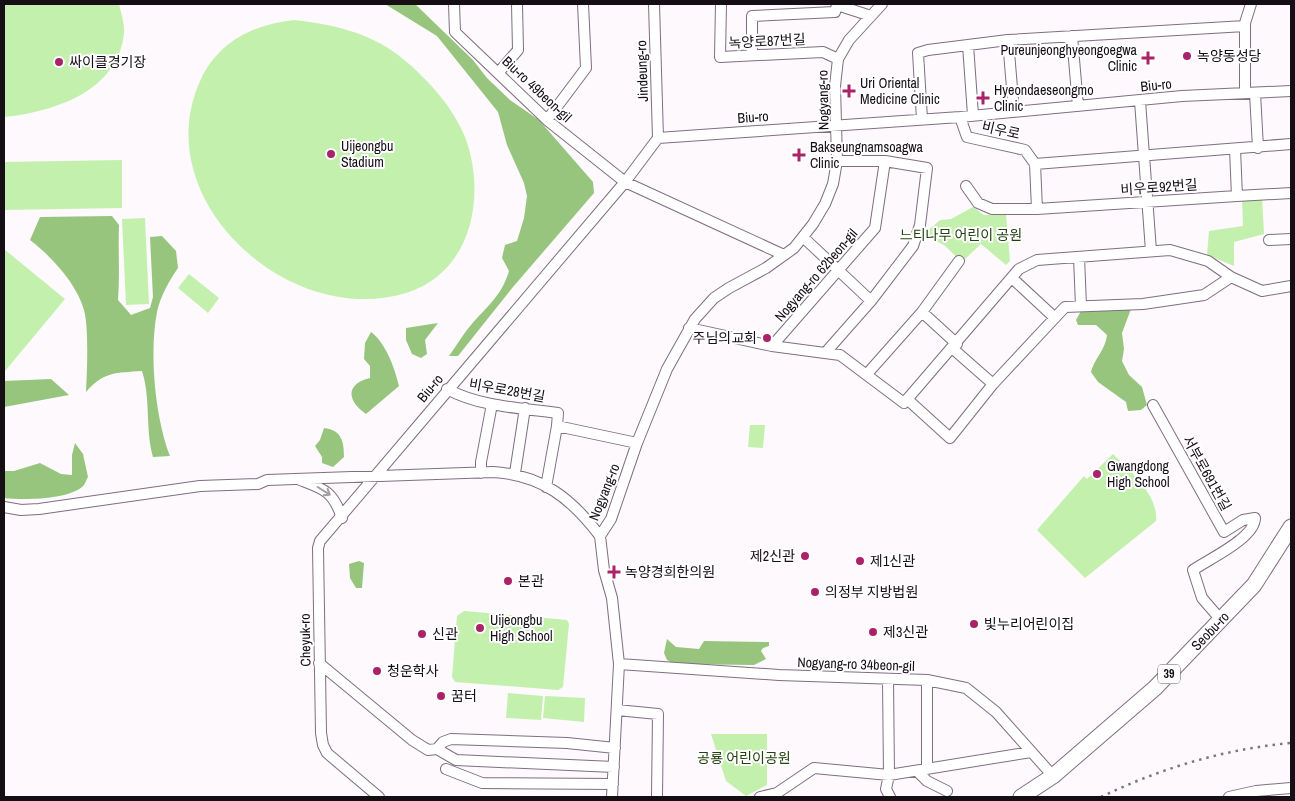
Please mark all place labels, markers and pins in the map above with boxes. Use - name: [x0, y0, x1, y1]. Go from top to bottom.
- place label: Pureunjeonghyeongoegwa Clinic: [1000, 41, 1138, 75]
- place label: 녹양동성당: [1197, 47, 1262, 65]
- marker: 녹양동성당: [1181, 50, 1193, 62]
- marker: Pureunjeonghyeongoegwa Clinic: [1141, 51, 1155, 65]
- place label: 싸이클경기장: [69, 53, 146, 71]
- marker: 싸이클경기장: [53, 56, 65, 68]
- place label: Uri Oriental Medicine Clinic: [860, 74, 940, 108]
- place label: Hyeondaeseongmo Clinic: [994, 81, 1094, 115]
- marker: Uri Oriental Medicine Clinic: [842, 84, 856, 98]
- marker: Hyeondaeseongmo Clinic: [976, 91, 990, 105]
- place label: Uijeongbu Stadium: [341, 137, 393, 171]
- place label: Bakseungnamsoagwa Clinic: [810, 138, 924, 172]
- marker: Uijeongbu Stadium: [325, 148, 337, 160]
- marker: Bakseungnamsoagwa Clinic: [792, 148, 806, 162]
- place label: 주님의교회: [693, 329, 757, 347]
- marker: 주님의교회: [761, 332, 773, 344]
- place label: Gwangdong High School: [1107, 457, 1170, 491]
- marker: Gwangdong High School: [1091, 468, 1103, 480]
- place label: 제2신관: [750, 547, 795, 565]
- marker: 제2신관: [799, 550, 811, 562]
- place label: 제1신관: [870, 552, 915, 570]
- marker: 제1신관: [854, 555, 866, 567]
- place label: 녹양경희한의원: [625, 563, 715, 581]
- marker: 녹양경희한의원: [607, 565, 621, 579]
- place label: 본관: [518, 572, 544, 590]
- marker: 본관: [502, 575, 514, 587]
- place label: 의정부 지방법원: [825, 583, 918, 601]
- marker: 의정부 지방법원: [809, 586, 821, 598]
- place label: Uijeongbu High School: [490, 611, 553, 645]
- place label: 빛누리어린이집: [984, 615, 1074, 633]
- marker: 빛누리어린이집: [968, 618, 980, 630]
- marker: Uijeongbu High School: [474, 622, 486, 634]
- place label: 제3신관: [883, 623, 928, 641]
- place label: 신관: [432, 625, 458, 643]
- marker: 제3신관: [867, 626, 879, 638]
- marker: 신관: [416, 628, 428, 640]
- place label: 청운학사: [387, 662, 439, 680]
- marker: 청운학사: [371, 665, 383, 677]
- place label: 꿈터: [451, 687, 477, 705]
- marker: 꿈터: [435, 690, 447, 702]

